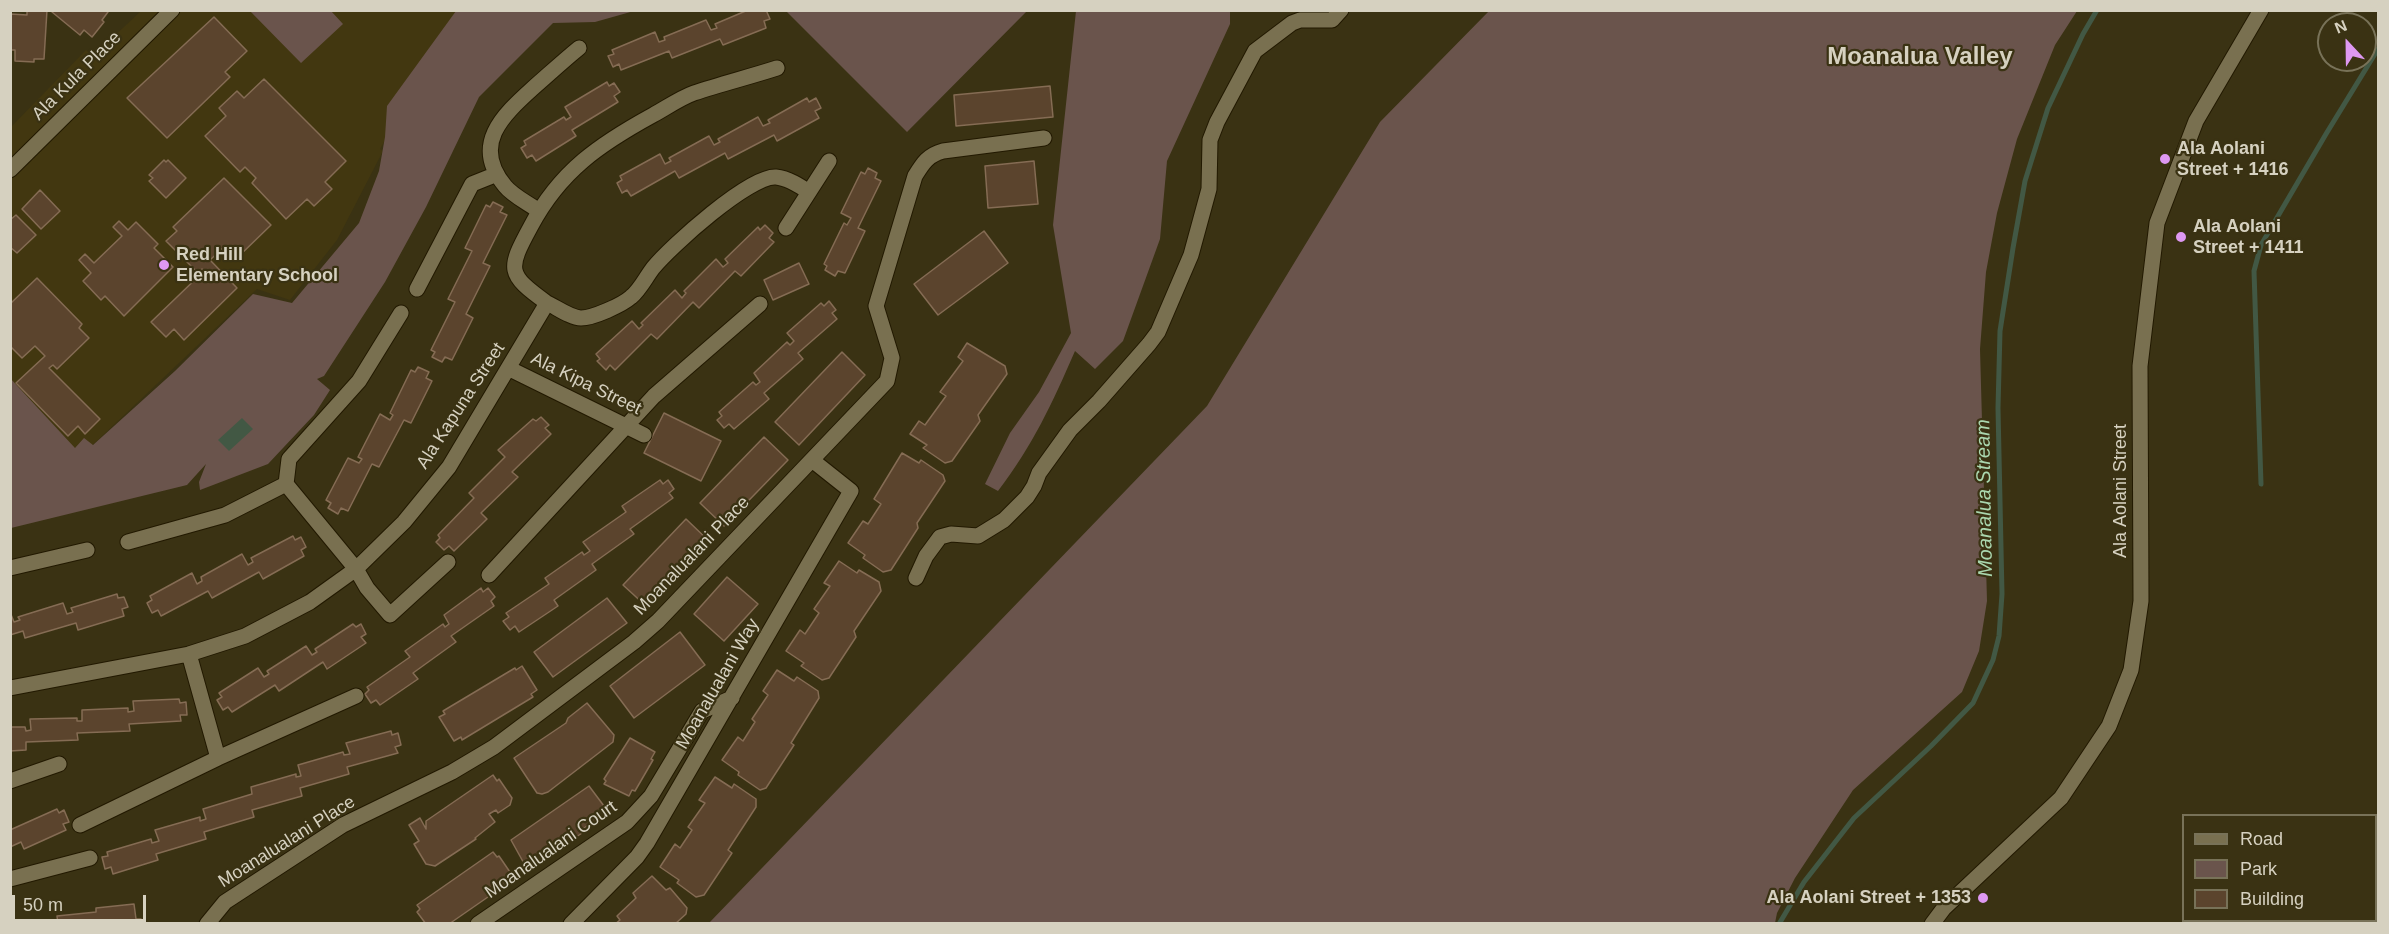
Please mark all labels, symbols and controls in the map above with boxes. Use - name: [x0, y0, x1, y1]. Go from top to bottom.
- north arrow: [2317, 12, 2377, 72]
- text: N: [2332, 17, 2349, 37]
- street label: Ala Kula Place: [28, 27, 126, 125]
- district label: Moanalua Valley: [1827, 43, 2013, 71]
- place label: Ala Aolani Street + 1416: [2177, 138, 2289, 180]
- marker: Ala Aolani Street + 1416: [2158, 152, 2172, 166]
- place label: Ala Aolani Street + 1411: [2193, 216, 2304, 258]
- marker: Ala Aolani Street + 1411: [2174, 230, 2188, 244]
- place label: Red Hill Elementary School: [176, 244, 338, 286]
- marker: Red Hill Elementary School: [157, 258, 171, 272]
- street label: Ala Kapuna Street: [412, 339, 510, 473]
- street label: Ala Kipa Street: [527, 348, 645, 420]
- water label: Moanalua Stream: [1972, 419, 1998, 577]
- street label: Ala Aolani Street: [2110, 424, 2132, 558]
- street label: Moanalualani Place: [630, 492, 754, 620]
- street label: Moanalualani Way: [672, 615, 764, 753]
- street label: Moanalualani Place: [215, 791, 359, 893]
- street label: Moanalualani Court: [481, 796, 621, 904]
- legend: [2182, 814, 2377, 922]
- text: Road: [2240, 829, 2283, 849]
- text: Park: [2240, 859, 2277, 879]
- scale bar: [15, 883, 148, 921]
- place label: Ala Aolani Street + 1353: [1766, 887, 1971, 909]
- text: Building: [2240, 889, 2304, 909]
- marker: Ala Aolani Street + 1353: [1976, 891, 1990, 905]
- text: 50 m: [23, 895, 63, 915]

